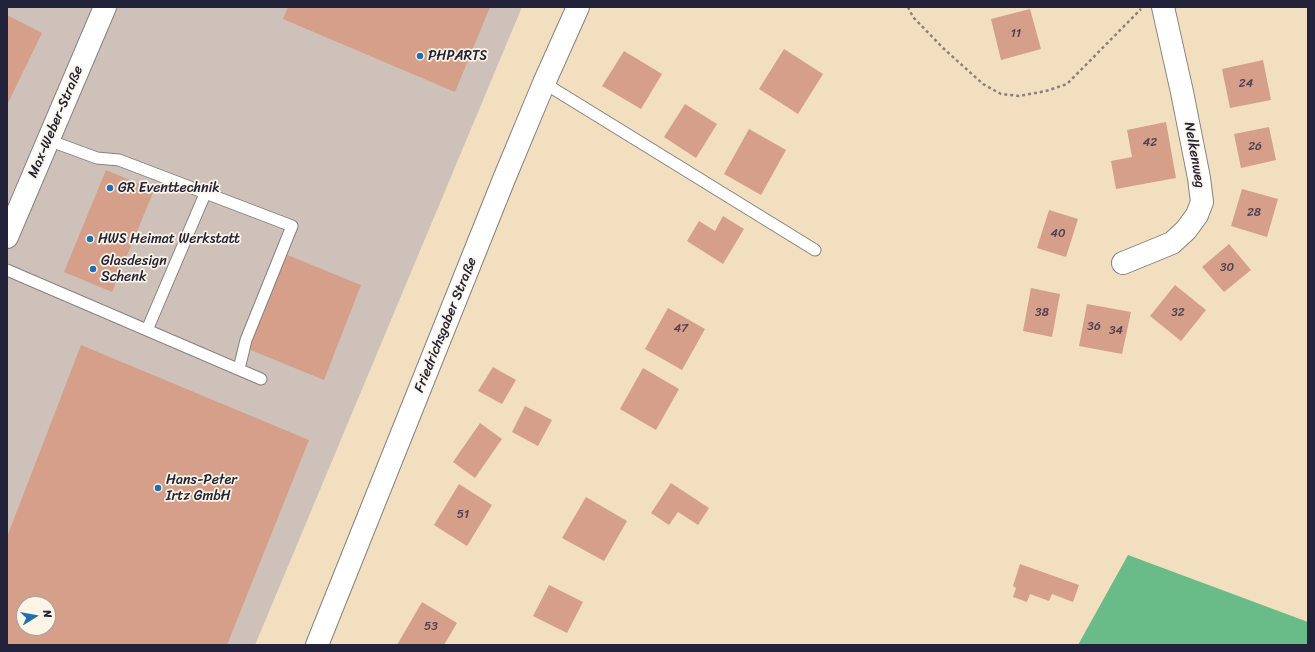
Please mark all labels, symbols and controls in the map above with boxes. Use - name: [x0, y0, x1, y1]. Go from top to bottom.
- house number: 11: [1011, 27, 1021, 41]
- place label: PHPARTS: [428, 48, 487, 64]
- marker: PHPARTS: [415, 51, 425, 61]
- street label: Max-Weber-Straße: [25, 64, 87, 180]
- house number: 24: [1239, 77, 1253, 91]
- street label: Nelkenweg: [1180, 121, 1208, 189]
- house number: 42: [1143, 136, 1157, 150]
- house number: 26: [1248, 140, 1262, 154]
- place label: GR Eventtechnik: [118, 180, 220, 196]
- marker: GR Eventtechnik: [105, 183, 115, 193]
- house number: 28: [1247, 206, 1261, 220]
- house number: 40: [1050, 227, 1066, 241]
- place label: HWS Heimat Werkstatt: [98, 231, 240, 247]
- marker: HWS Heimat Werkstatt: [85, 234, 95, 244]
- place label: Glasdesign Schenk: [101, 253, 167, 286]
- street label: Friedrichsgaber Straße: [411, 255, 481, 395]
- house number: 30: [1220, 261, 1234, 275]
- marker: Glasdesign Schenk: [88, 264, 98, 274]
- house number: 38: [1035, 306, 1049, 320]
- house number: 32: [1171, 306, 1185, 320]
- house number: 36: [1087, 320, 1101, 334]
- house number: 47: [674, 322, 688, 336]
- house number: 34: [1109, 324, 1123, 338]
- place label: Hans-Peter Irtz GmbH: [166, 472, 237, 504]
- marker: Hans-Peter Irtz GmbH: [153, 483, 163, 493]
- house number: 51: [457, 508, 469, 522]
- north arrow: [16, 596, 56, 636]
- text: N: [37, 608, 57, 619]
- house number: 53: [424, 620, 438, 634]

